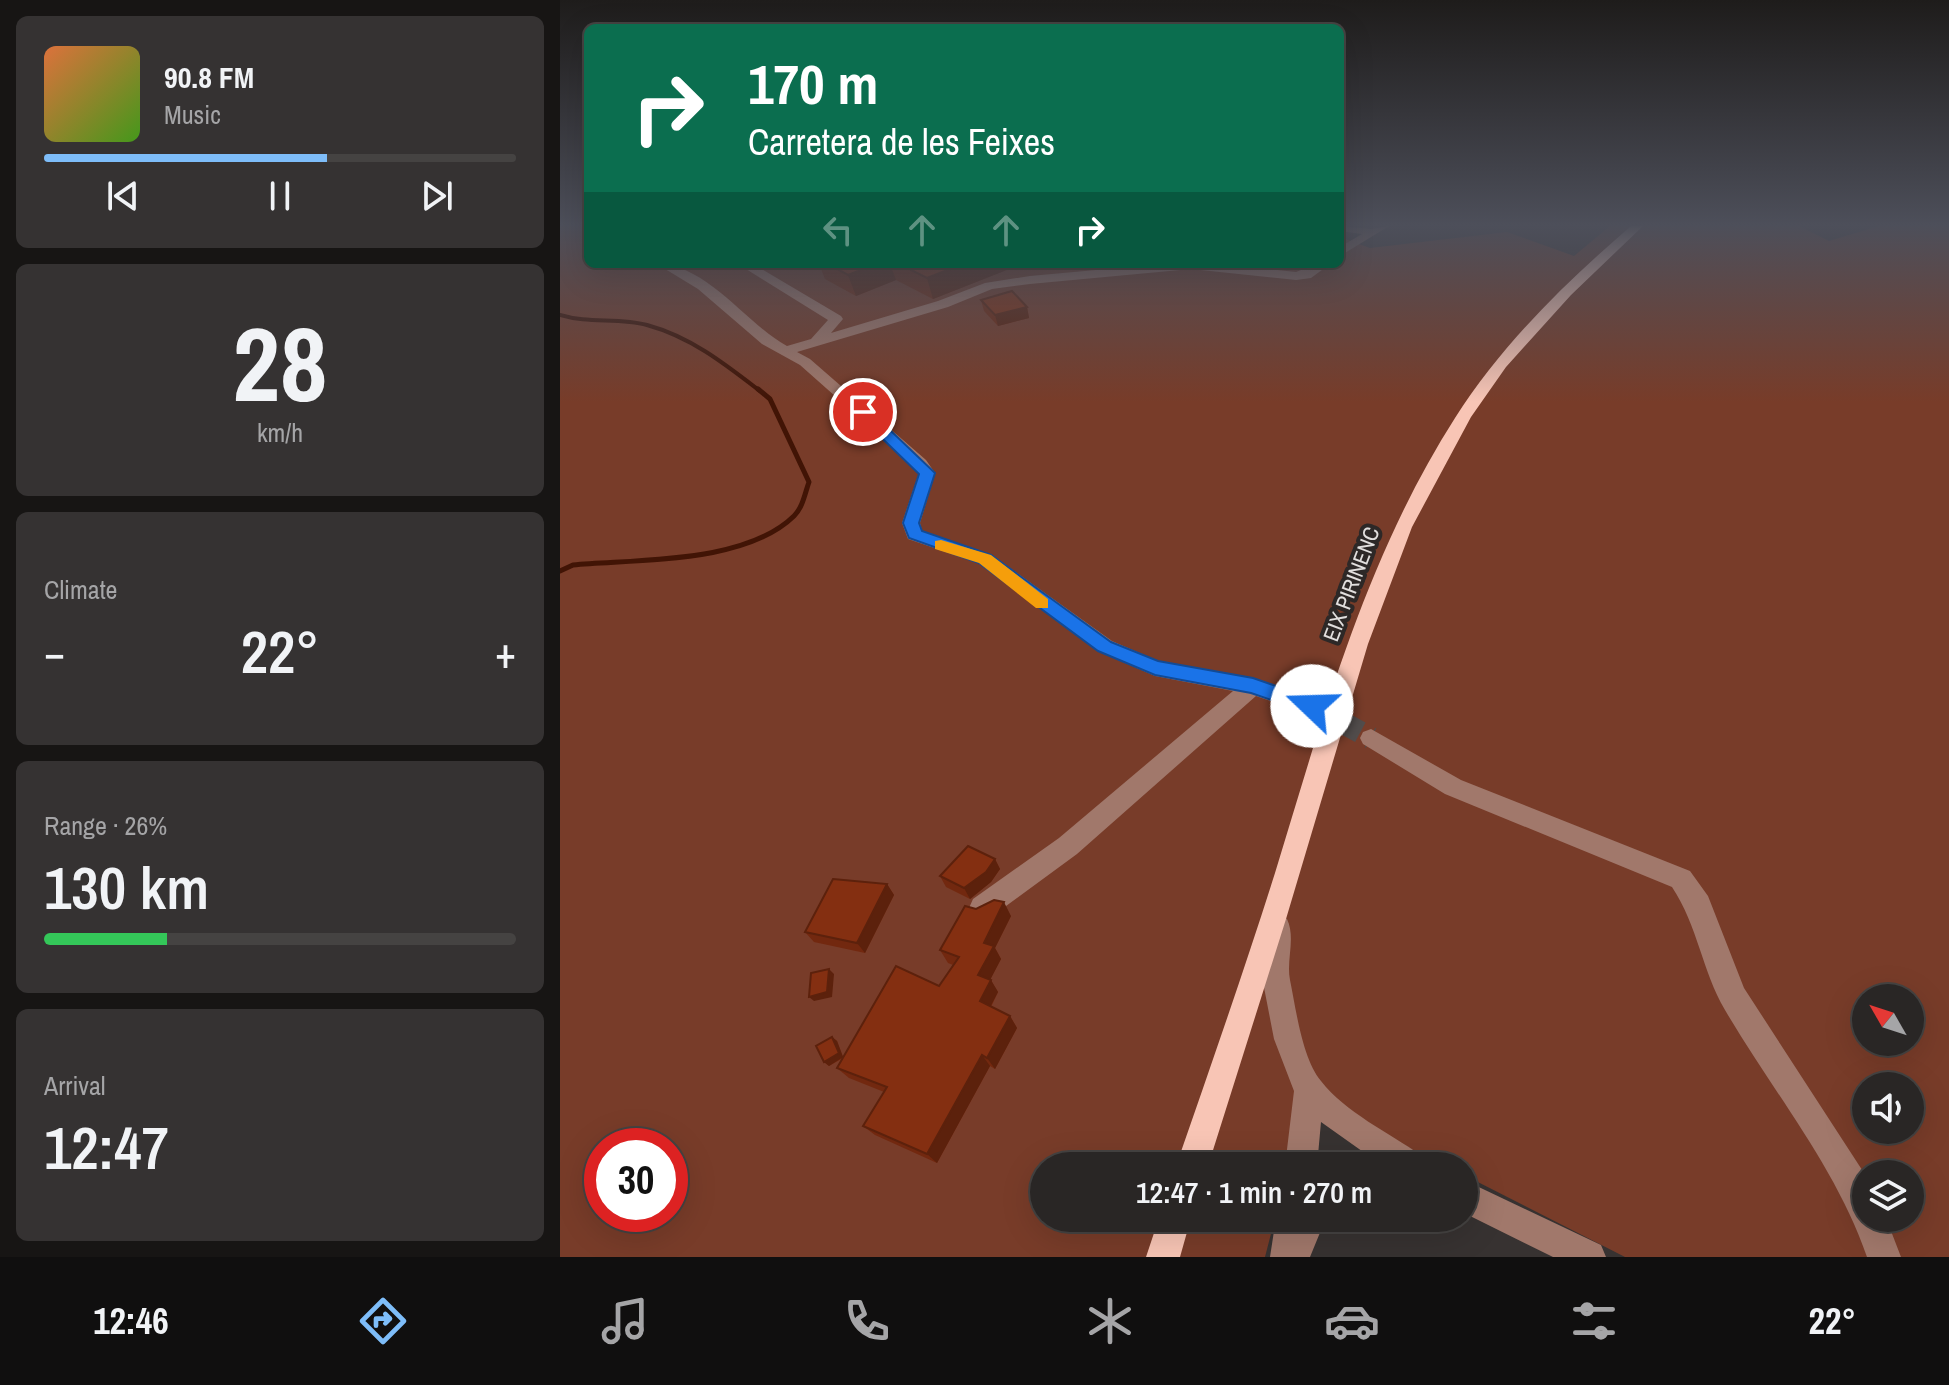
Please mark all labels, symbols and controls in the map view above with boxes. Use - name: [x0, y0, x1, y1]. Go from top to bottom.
- text: 170 m: [748, 46, 878, 121]
- icon: right: [616, 56, 720, 160]
- text: 90.8 FM: [164, 57, 254, 97]
- text: Music: [164, 97, 221, 132]
- text: Carretera de les Feixes: [748, 118, 1055, 166]
- icon: previous: [101, 174, 145, 218]
- icon: pause: [258, 174, 302, 218]
- icon: next: [415, 174, 459, 218]
- icon: left: [816, 208, 860, 252]
- icon: ahead: [900, 208, 944, 252]
- icon: ahead: [984, 208, 1028, 252]
- icon: right: [1068, 208, 1112, 252]
- text: 28: [233, 293, 327, 433]
- pin: [829, 378, 897, 446]
- icon: arrive: [841, 390, 885, 434]
- text: km/h: [257, 415, 303, 450]
- street label: EIX PIRINENC: [1315, 522, 1387, 646]
- text: Climate: [44, 572, 117, 607]
- text: 22°: [241, 611, 319, 692]
- text: −: [44, 622, 65, 682]
- text: +: [495, 622, 516, 682]
- position arrow: [1270, 664, 1354, 748]
- text: Range · 26%: [44, 808, 167, 843]
- text: 130 km: [44, 847, 209, 928]
- north arrow: [1852, 984, 1924, 1056]
- map controls: [1852, 984, 1924, 1232]
- text: Arrival: [44, 1068, 106, 1103]
- button: sound: [1852, 1072, 1924, 1144]
- text: 12:47: [44, 1107, 169, 1188]
- speed limit sign: 30: [584, 1128, 688, 1232]
- button: layers: [1852, 1160, 1924, 1232]
- text: 12:47 · 1 min · 270 m: [1136, 1172, 1372, 1212]
- icon: directions: [355, 1293, 411, 1349]
- icon: music: [597, 1293, 653, 1349]
- icon: phone: [839, 1293, 895, 1349]
- icon: climate: [1082, 1293, 1138, 1349]
- icon: car: [1324, 1293, 1380, 1349]
- icon: filters: [1566, 1293, 1622, 1349]
- text: 12:46: [93, 1297, 169, 1345]
- text: 22°: [1809, 1297, 1856, 1345]

